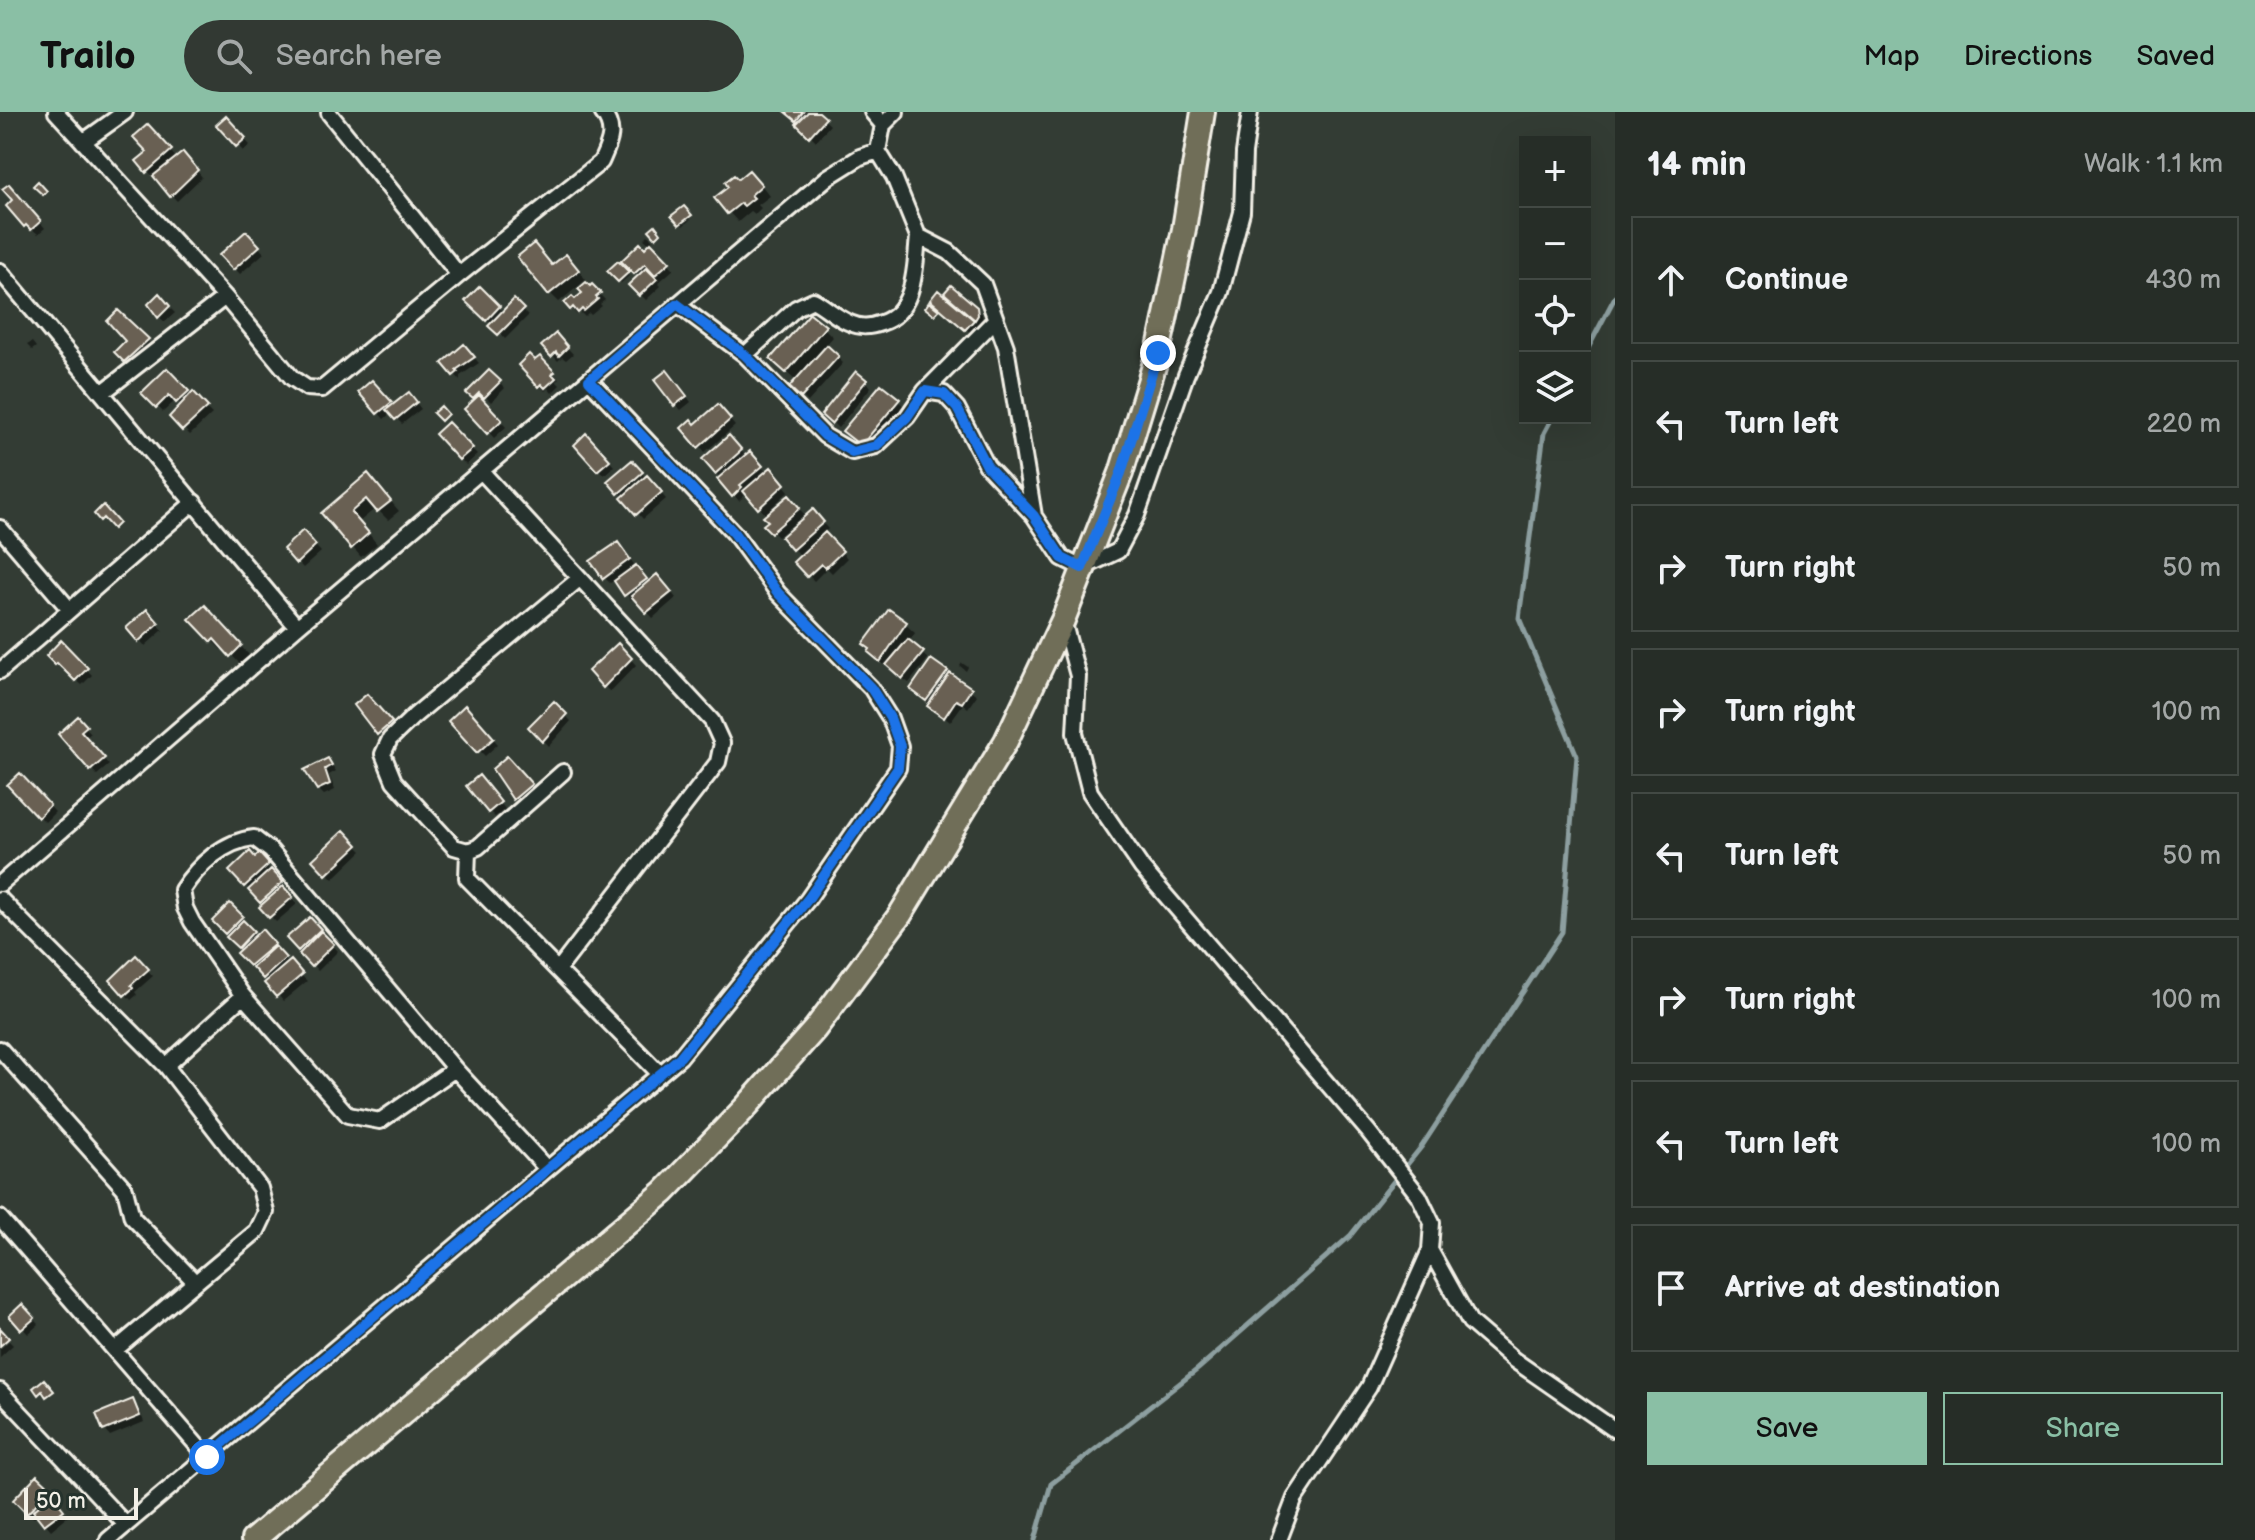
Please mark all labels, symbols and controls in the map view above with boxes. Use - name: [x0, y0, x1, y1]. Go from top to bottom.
- search box: [184, 20, 744, 92]
- text: Trailo: [40, 34, 136, 79]
- icon: search: [212, 34, 256, 78]
- text: Search here: [276, 38, 442, 74]
- text: Map: [1863, 40, 1920, 73]
- text: Directions: [1964, 40, 2092, 73]
- text: Saved: [2136, 40, 2215, 73]
- map controls: [1519, 136, 1591, 424]
- button: +: [1519, 136, 1591, 208]
- text: 14 min: [1647, 144, 1747, 185]
- text: Walk · 1.1 km: [2084, 149, 2223, 180]
- button: −: [1519, 208, 1591, 280]
- icon: ahead: [1649, 258, 1693, 302]
- text: Continue: [1725, 262, 1848, 298]
- text: 430 m: [2145, 265, 2221, 296]
- button: locate: [1519, 280, 1591, 352]
- route end: [1140, 335, 1176, 371]
- button: layers: [1519, 352, 1591, 424]
- icon: left: [1649, 402, 1693, 446]
- text: Turn left: [1725, 406, 1839, 442]
- text: 220 m: [2147, 409, 2221, 440]
- icon: right: [1649, 546, 1693, 590]
- text: Turn right: [1725, 550, 1856, 586]
- text: 50 m: [2162, 553, 2221, 584]
- icon: right: [1649, 690, 1693, 734]
- text: Turn right: [1725, 694, 1856, 730]
- text: 100 m: [2152, 697, 2221, 728]
- icon: left: [1649, 834, 1693, 878]
- text: Turn left: [1725, 838, 1839, 874]
- text: 50 m: [2162, 841, 2221, 872]
- icon: right: [1649, 978, 1693, 1022]
- text: Turn right: [1725, 982, 1856, 1018]
- text: 100 m: [2152, 985, 2221, 1016]
- icon: left: [1649, 1122, 1693, 1166]
- text: Turn left: [1725, 1126, 1839, 1162]
- text: 100 m: [2152, 1129, 2221, 1160]
- icon: arrive: [1649, 1266, 1693, 1310]
- text: Arrive at destination: [1725, 1270, 2001, 1306]
- button: Save: [1647, 1392, 1927, 1465]
- button: Share: [1943, 1392, 2223, 1465]
- route start: [189, 1439, 225, 1475]
- scale bar: [24, 1484, 138, 1520]
- text: 50 m: [36, 1488, 86, 1515]

